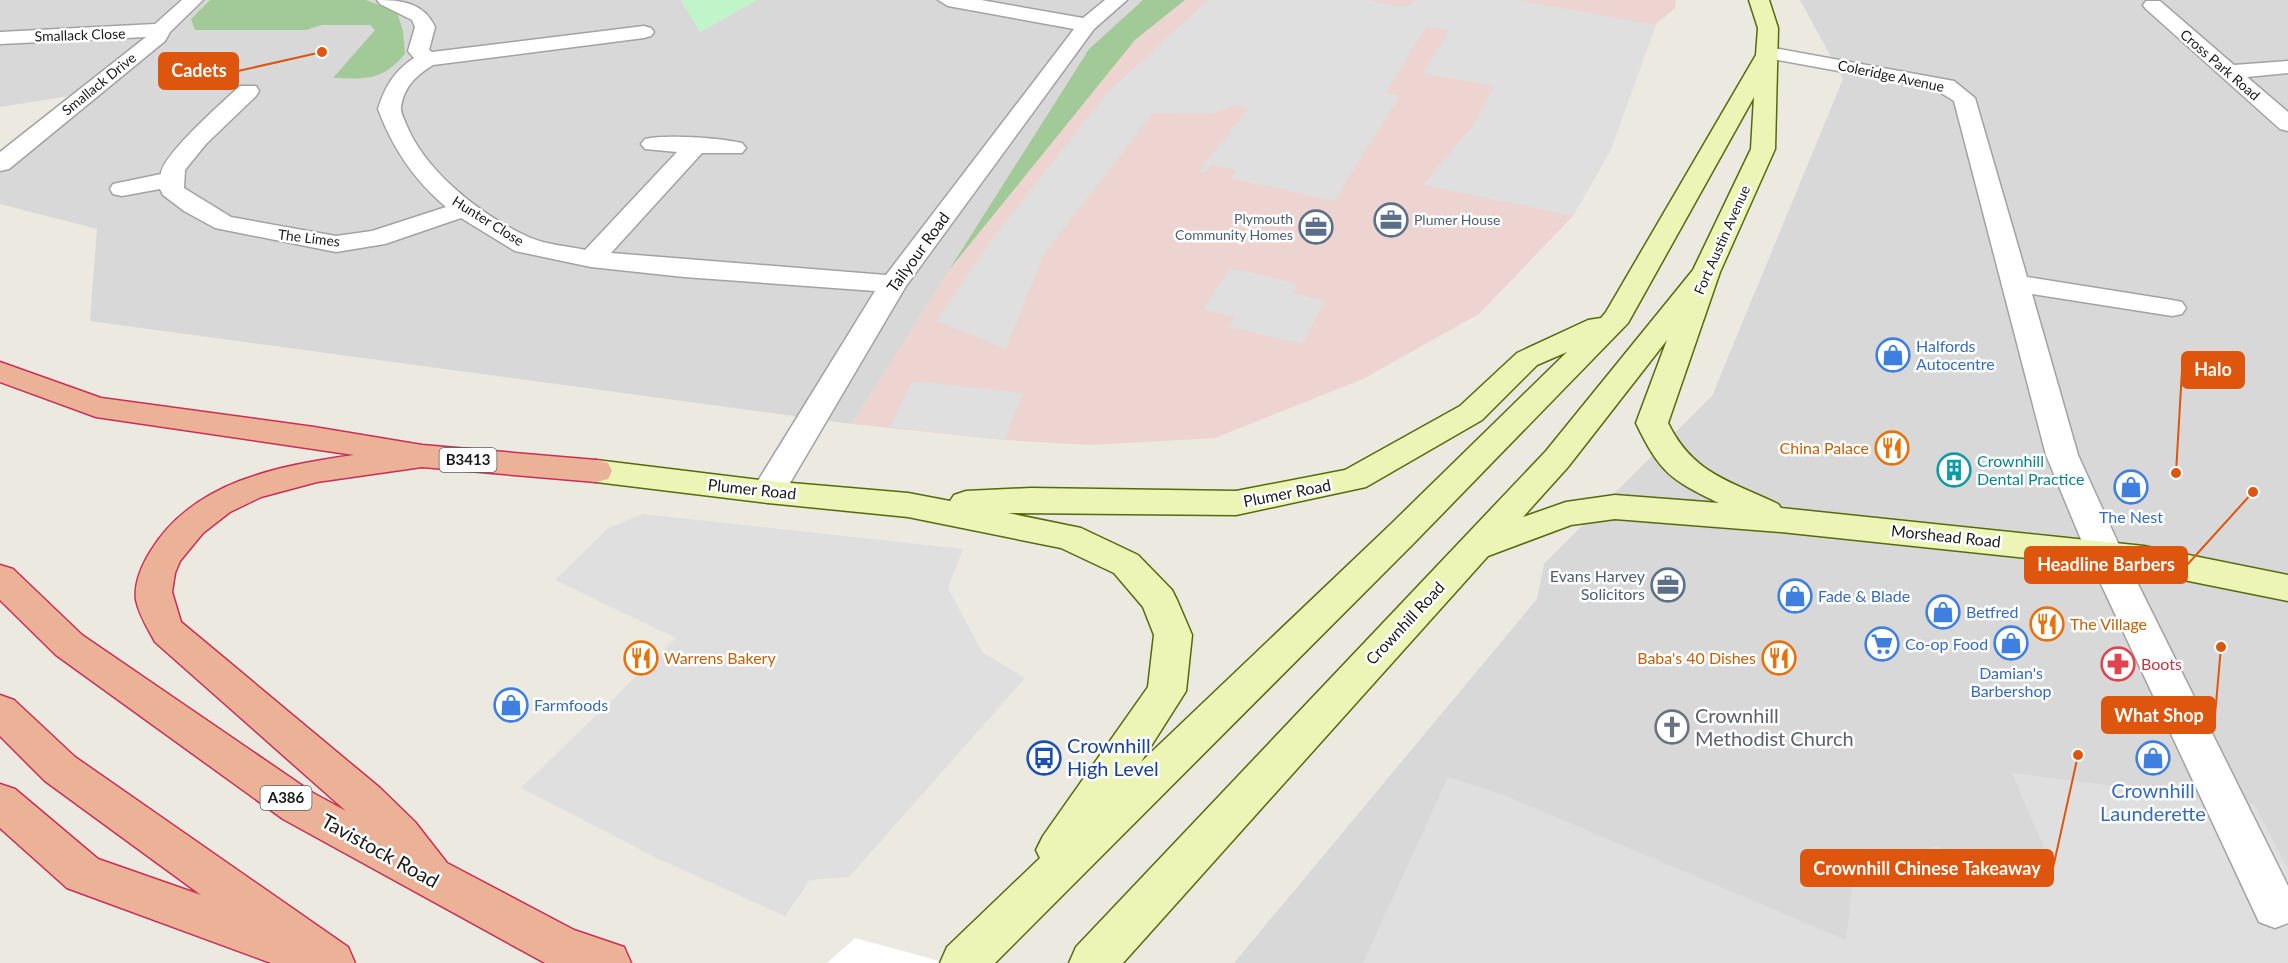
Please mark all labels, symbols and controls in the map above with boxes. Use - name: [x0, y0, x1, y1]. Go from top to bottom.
- street label: Smallack Close: [34, 24, 126, 45]
- street label: Cross Park Road: [2177, 25, 2264, 104]
- street label: Smallack Drive: [58, 49, 139, 119]
- callout: Cadets: [159, 53, 238, 89]
- street label: Coleridge Avenue: [1836, 56, 1946, 95]
- text: Cadets: [171, 59, 227, 81]
- street label: Fort Austin Avenue: [1690, 183, 1753, 297]
- street label: Hunter Close: [449, 192, 527, 249]
- office icon: Plumer House: [1373, 202, 1409, 238]
- street label: Tailyour Road: [882, 208, 953, 295]
- office icon: Plymouth Community Homes: [1298, 209, 1334, 245]
- place label: Plymouth Community Homes: [1175, 210, 1293, 243]
- place label: Plumer House: [1414, 211, 1500, 228]
- street label: The Limes: [277, 225, 341, 250]
- place label: Halfords Autocentre: [1916, 336, 1995, 373]
- shop icon: Halfords Autocentre: [1875, 337, 1911, 373]
- callout: Halo: [2182, 352, 2244, 388]
- text: Halo: [2194, 358, 2232, 380]
- restaurant icon: China Palace: [1874, 430, 1910, 466]
- place label: China Palace: [1780, 438, 1869, 457]
- road number: B3413: [440, 448, 496, 472]
- place label: Crownhill Dental Practice: [1977, 451, 2084, 488]
- building icon: Crownhill Dental Practice: [1936, 452, 1972, 488]
- shop icon: The Nest: [2113, 469, 2149, 505]
- street label: Plumer Road: [707, 474, 797, 503]
- street label: Plumer Road: [1241, 475, 1332, 510]
- place label: The Nest: [2099, 507, 2163, 526]
- street label: Morshead Road: [1890, 520, 2002, 551]
- callout: Headline Barbers: [2025, 547, 2187, 583]
- text: Headline Barbers: [2037, 553, 2175, 575]
- place label: Evans Harvey Solicitors: [1550, 566, 1646, 603]
- office icon: Evans Harvey Solicitors: [1650, 567, 1686, 603]
- street label: Crownhill Road: [1361, 577, 1448, 668]
- shop icon: Fade & Blade: [1777, 578, 1813, 614]
- place label: Fade & Blade: [1818, 586, 1910, 605]
- shop icon: Betfred: [1925, 594, 1961, 630]
- place label: Betfred: [1966, 602, 2019, 621]
- restaurant icon: The Village: [2029, 606, 2065, 642]
- place label: The Village: [2070, 614, 2147, 633]
- shop icon: Damian's Barbershop: [1993, 625, 2029, 661]
- supermarket icon: Co-op Food: [1864, 626, 1900, 662]
- place label: Co-op Food: [1905, 634, 1988, 653]
- restaurant icon: Warrens Bakery: [623, 640, 659, 676]
- restaurant icon: Baba's 40 Dishes: [1761, 640, 1797, 676]
- pharmacy icon: Boots: [2100, 646, 2136, 682]
- place label: Warrens Bakery: [664, 648, 776, 667]
- place label: Baba's 40 Dishes: [1637, 648, 1756, 667]
- place label: Boots: [2141, 654, 2182, 673]
- place label: Damian's Barbershop: [1970, 663, 2052, 700]
- shop icon: Farmfoods: [493, 687, 529, 723]
- place label: Farmfoods: [534, 695, 608, 714]
- callout: What Shop: [2102, 697, 2215, 733]
- place label: Crownhill Methodist Church: [1695, 703, 1854, 750]
- text: What Shop: [2114, 704, 2204, 726]
- church icon: Crownhill Methodist Church: [1654, 709, 1690, 745]
- place label: Crownhill High Level: [1067, 733, 1159, 780]
- bus stop icon: Crownhill High Level: [1026, 740, 1062, 776]
- shop icon: Crownhill Launderette: [2135, 740, 2171, 776]
- place label: Crownhill Launderette: [2100, 778, 2206, 825]
- road number: A386: [260, 786, 312, 810]
- street label: Tavistock Road: [318, 808, 443, 892]
- callout: Crownhill Chinese Takeaway: [1801, 850, 2053, 886]
- text: Crownhill Chinese Takeaway: [1813, 857, 2041, 879]

